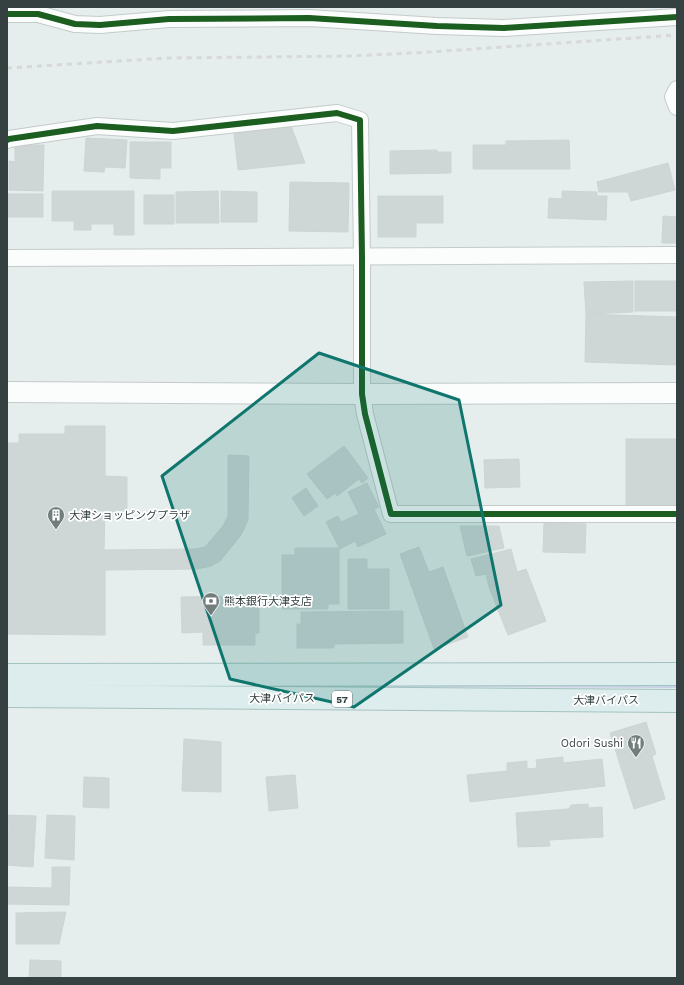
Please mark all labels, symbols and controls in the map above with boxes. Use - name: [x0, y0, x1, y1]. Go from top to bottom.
- building icon: 大津ショッピングプラザ: [46, 505, 66, 530]
- place label: 大津ショッピングプラザ: [69, 509, 190, 522]
- bank icon: 熊本銀行大津支店: [201, 591, 221, 616]
- place label: 熊本銀行大津支店: [224, 595, 312, 608]
- road number: 57: [332, 691, 352, 707]
- street label: 大津バイパス: [249, 692, 315, 705]
- street label: 大津バイパス: [573, 694, 639, 707]
- restaurant icon: Odori Sushi: [626, 733, 646, 758]
- place label: Odori Sushi: [561, 737, 623, 750]

